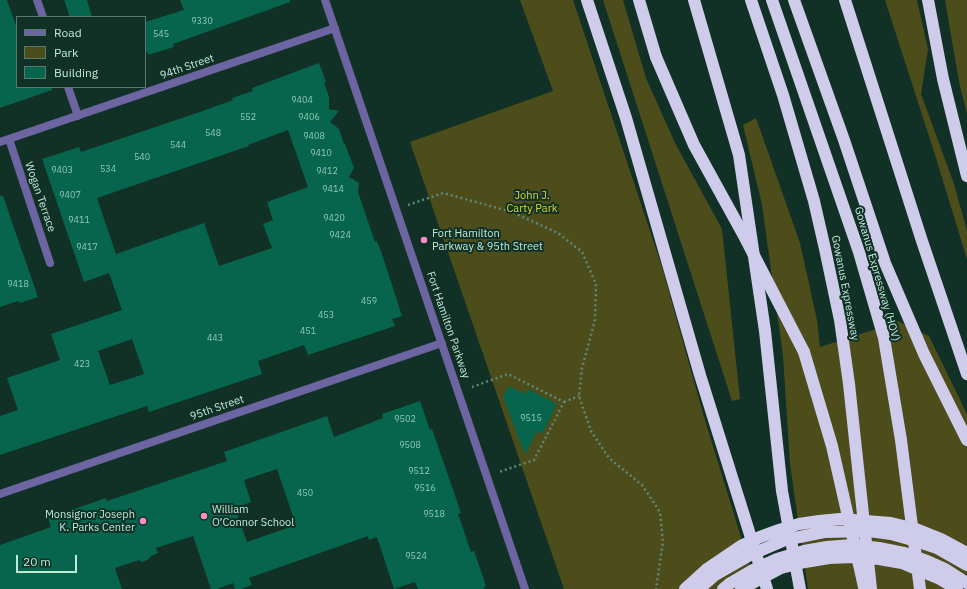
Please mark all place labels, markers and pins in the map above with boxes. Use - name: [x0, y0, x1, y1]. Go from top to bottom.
- place label: Fort Hamilton Parkway & 95th Street: [432, 227, 543, 253]
- marker: Fort Hamilton Parkway & 95th Street: [419, 235, 429, 245]
- place label: William O’Connor School: [212, 503, 294, 529]
- place label: Monsignor Joseph K. Parks Center: [45, 508, 135, 534]
- marker: William O’Connor School: [199, 511, 209, 521]
- marker: Monsignor Joseph K. Parks Center: [138, 516, 148, 526]

